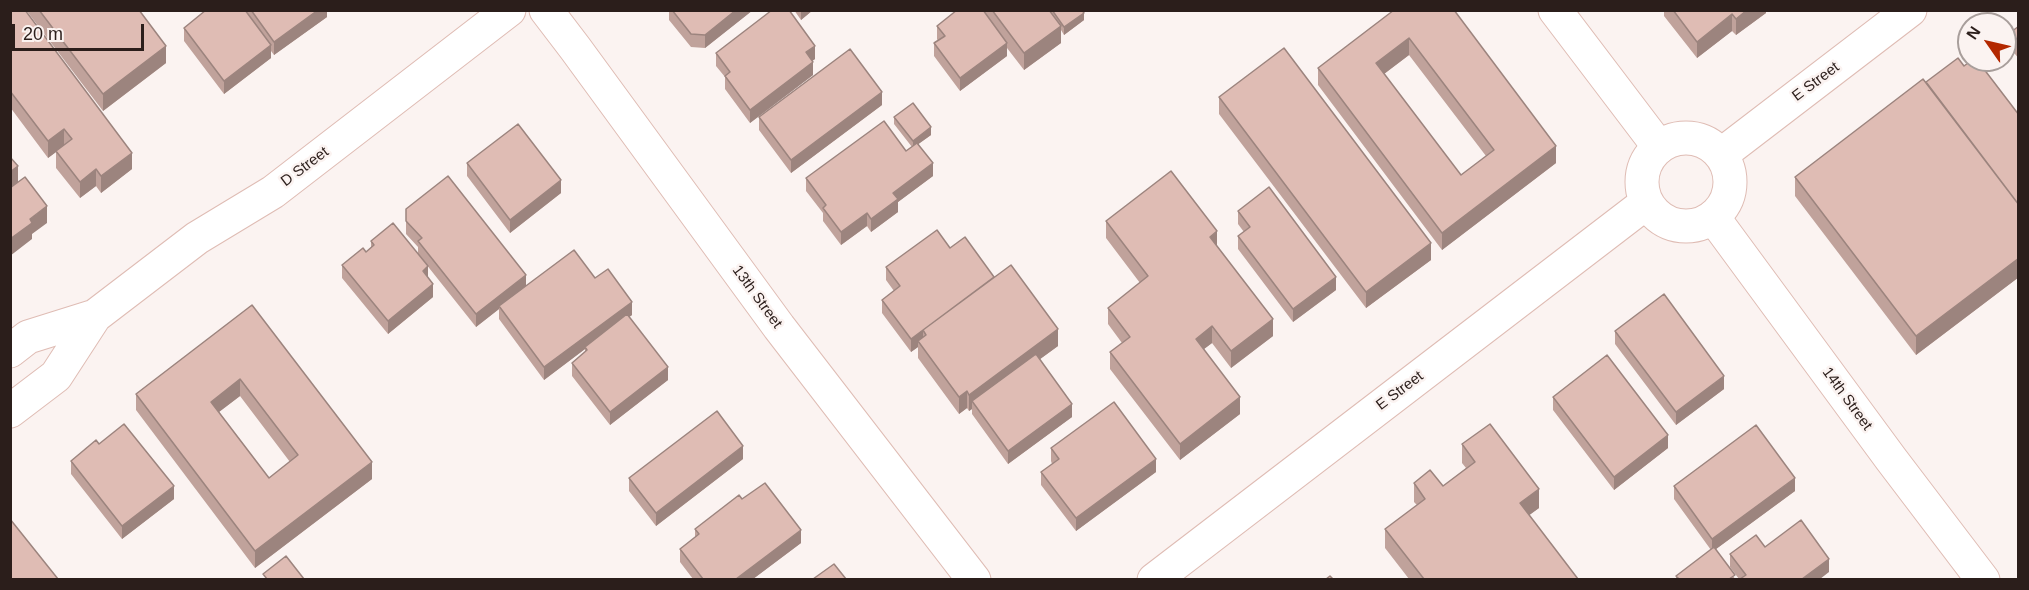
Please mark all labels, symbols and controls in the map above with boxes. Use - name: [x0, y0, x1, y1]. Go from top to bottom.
- scale bar: [15, 12, 147, 50]
- north arrow: [1957, 12, 2017, 72]
- text: N: [1963, 23, 1984, 42]
- text: 20 m: [23, 24, 63, 44]
- street label: E Street: [1789, 59, 1843, 105]
- street label: D Street: [278, 143, 332, 191]
- street label: 13th Street: [728, 262, 786, 332]
- street label: 14th Street: [1818, 364, 1876, 434]
- street label: E Street: [1373, 368, 1427, 414]

